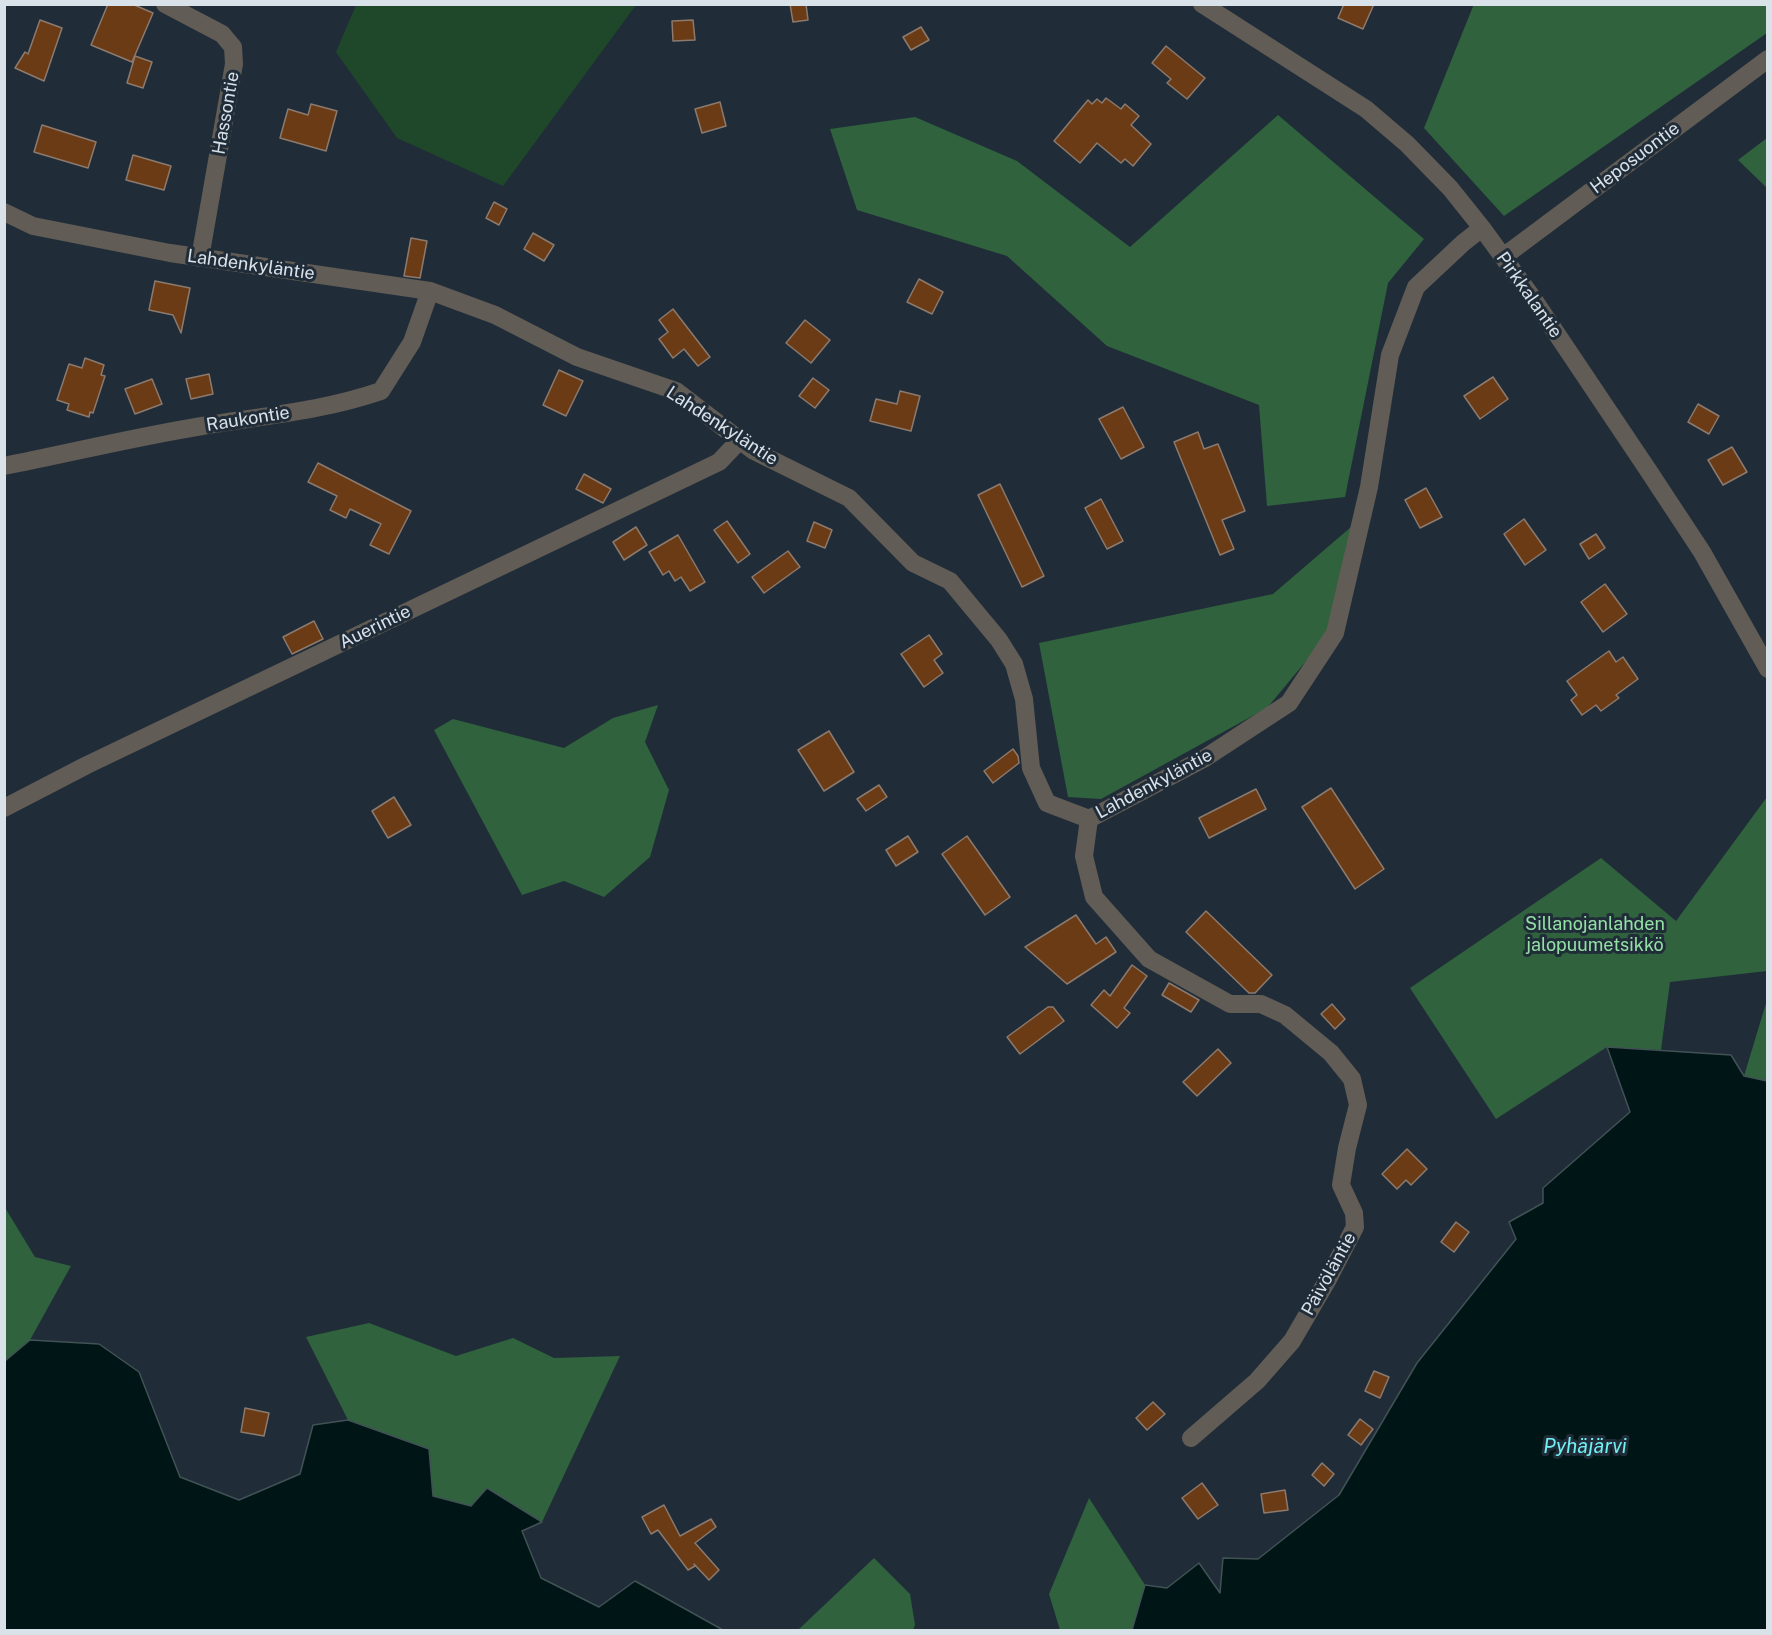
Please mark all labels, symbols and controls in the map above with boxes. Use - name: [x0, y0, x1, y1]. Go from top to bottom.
- street label: Hassontie: [208, 70, 244, 156]
- street label: Heposuontie: [1586, 117, 1684, 199]
- street label: Lahdenkyläntie: [186, 245, 316, 285]
- street label: Pirkkalantie: [1491, 248, 1567, 342]
- street label: Lahdenkyläntie: [662, 382, 782, 470]
- street label: Raukontie: [205, 402, 291, 436]
- street label: Auerintie: [336, 601, 414, 653]
- street label: Lahdenkyläntie: [1092, 744, 1216, 824]
- park label: Sillanojanlahden jalopuumetsikkö: [1525, 913, 1665, 956]
- street label: Päivöläntie: [1297, 1229, 1361, 1319]
- water label: Pyhäjärvi: [1543, 1435, 1627, 1459]

